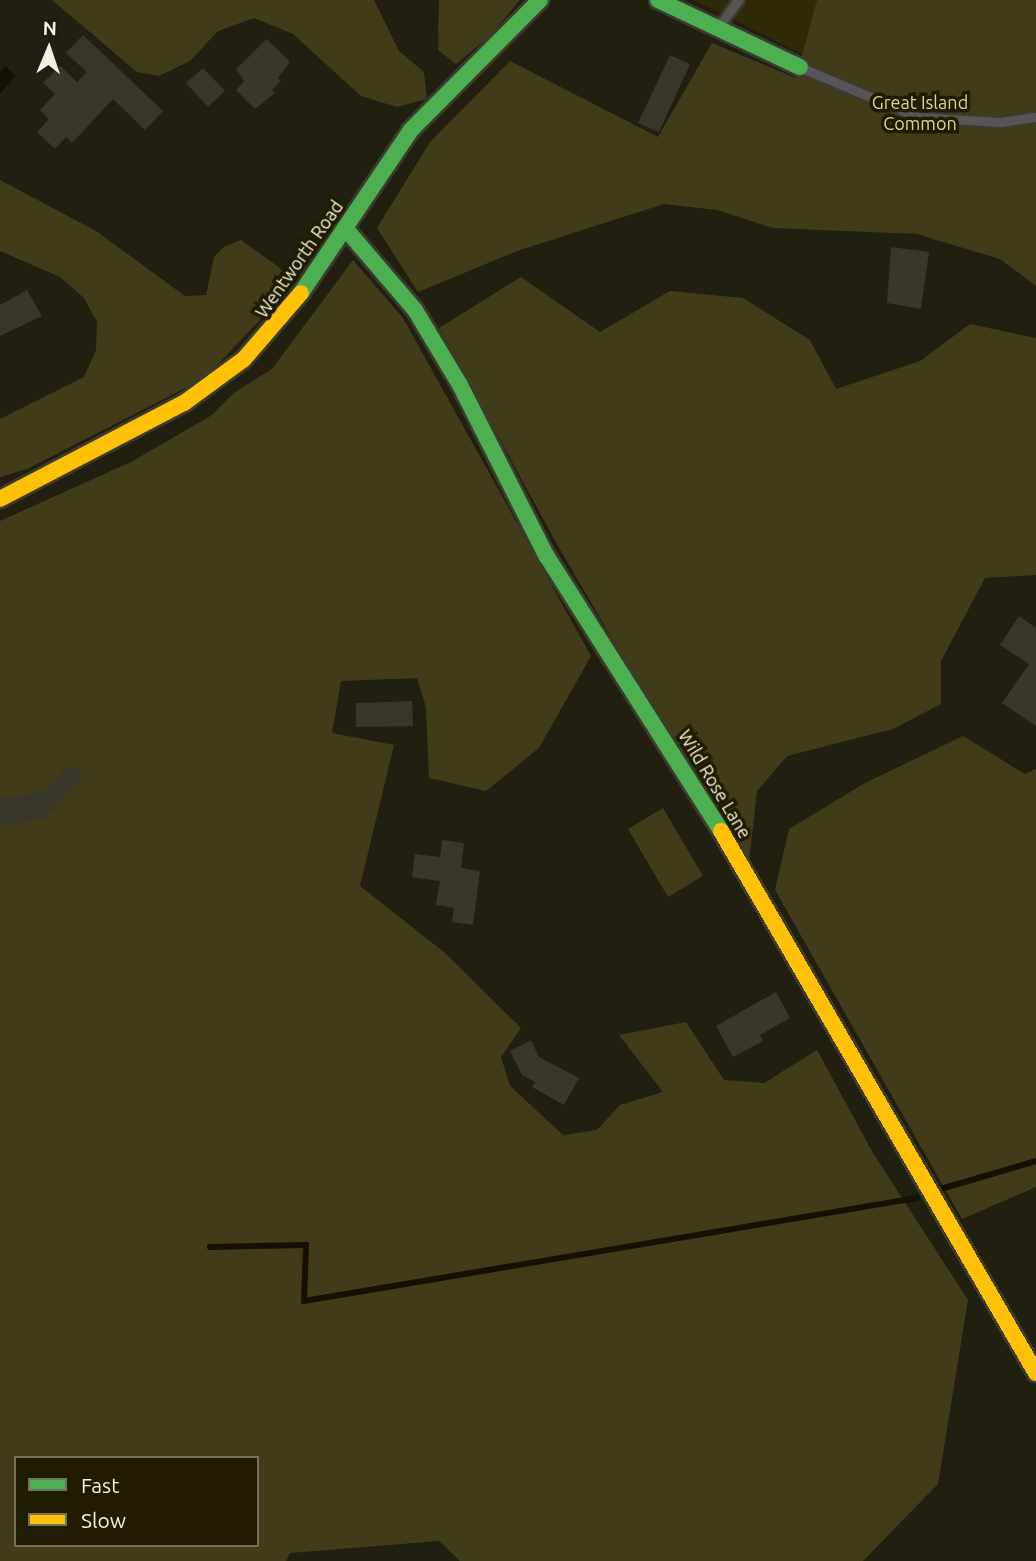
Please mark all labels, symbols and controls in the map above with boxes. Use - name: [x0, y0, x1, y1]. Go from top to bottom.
- north arrow: [14, 14, 84, 84]
- text: N: [42, 17, 57, 39]
- park label: Great Island Common: [872, 92, 968, 134]
- street label: Wentworth Road: [251, 196, 347, 322]
- street label: Wild Rose Lane: [674, 726, 756, 842]
- legend: [14, 1456, 259, 1547]
- text: Fast: [81, 1473, 119, 1497]
- text: Slow: [81, 1508, 126, 1532]

